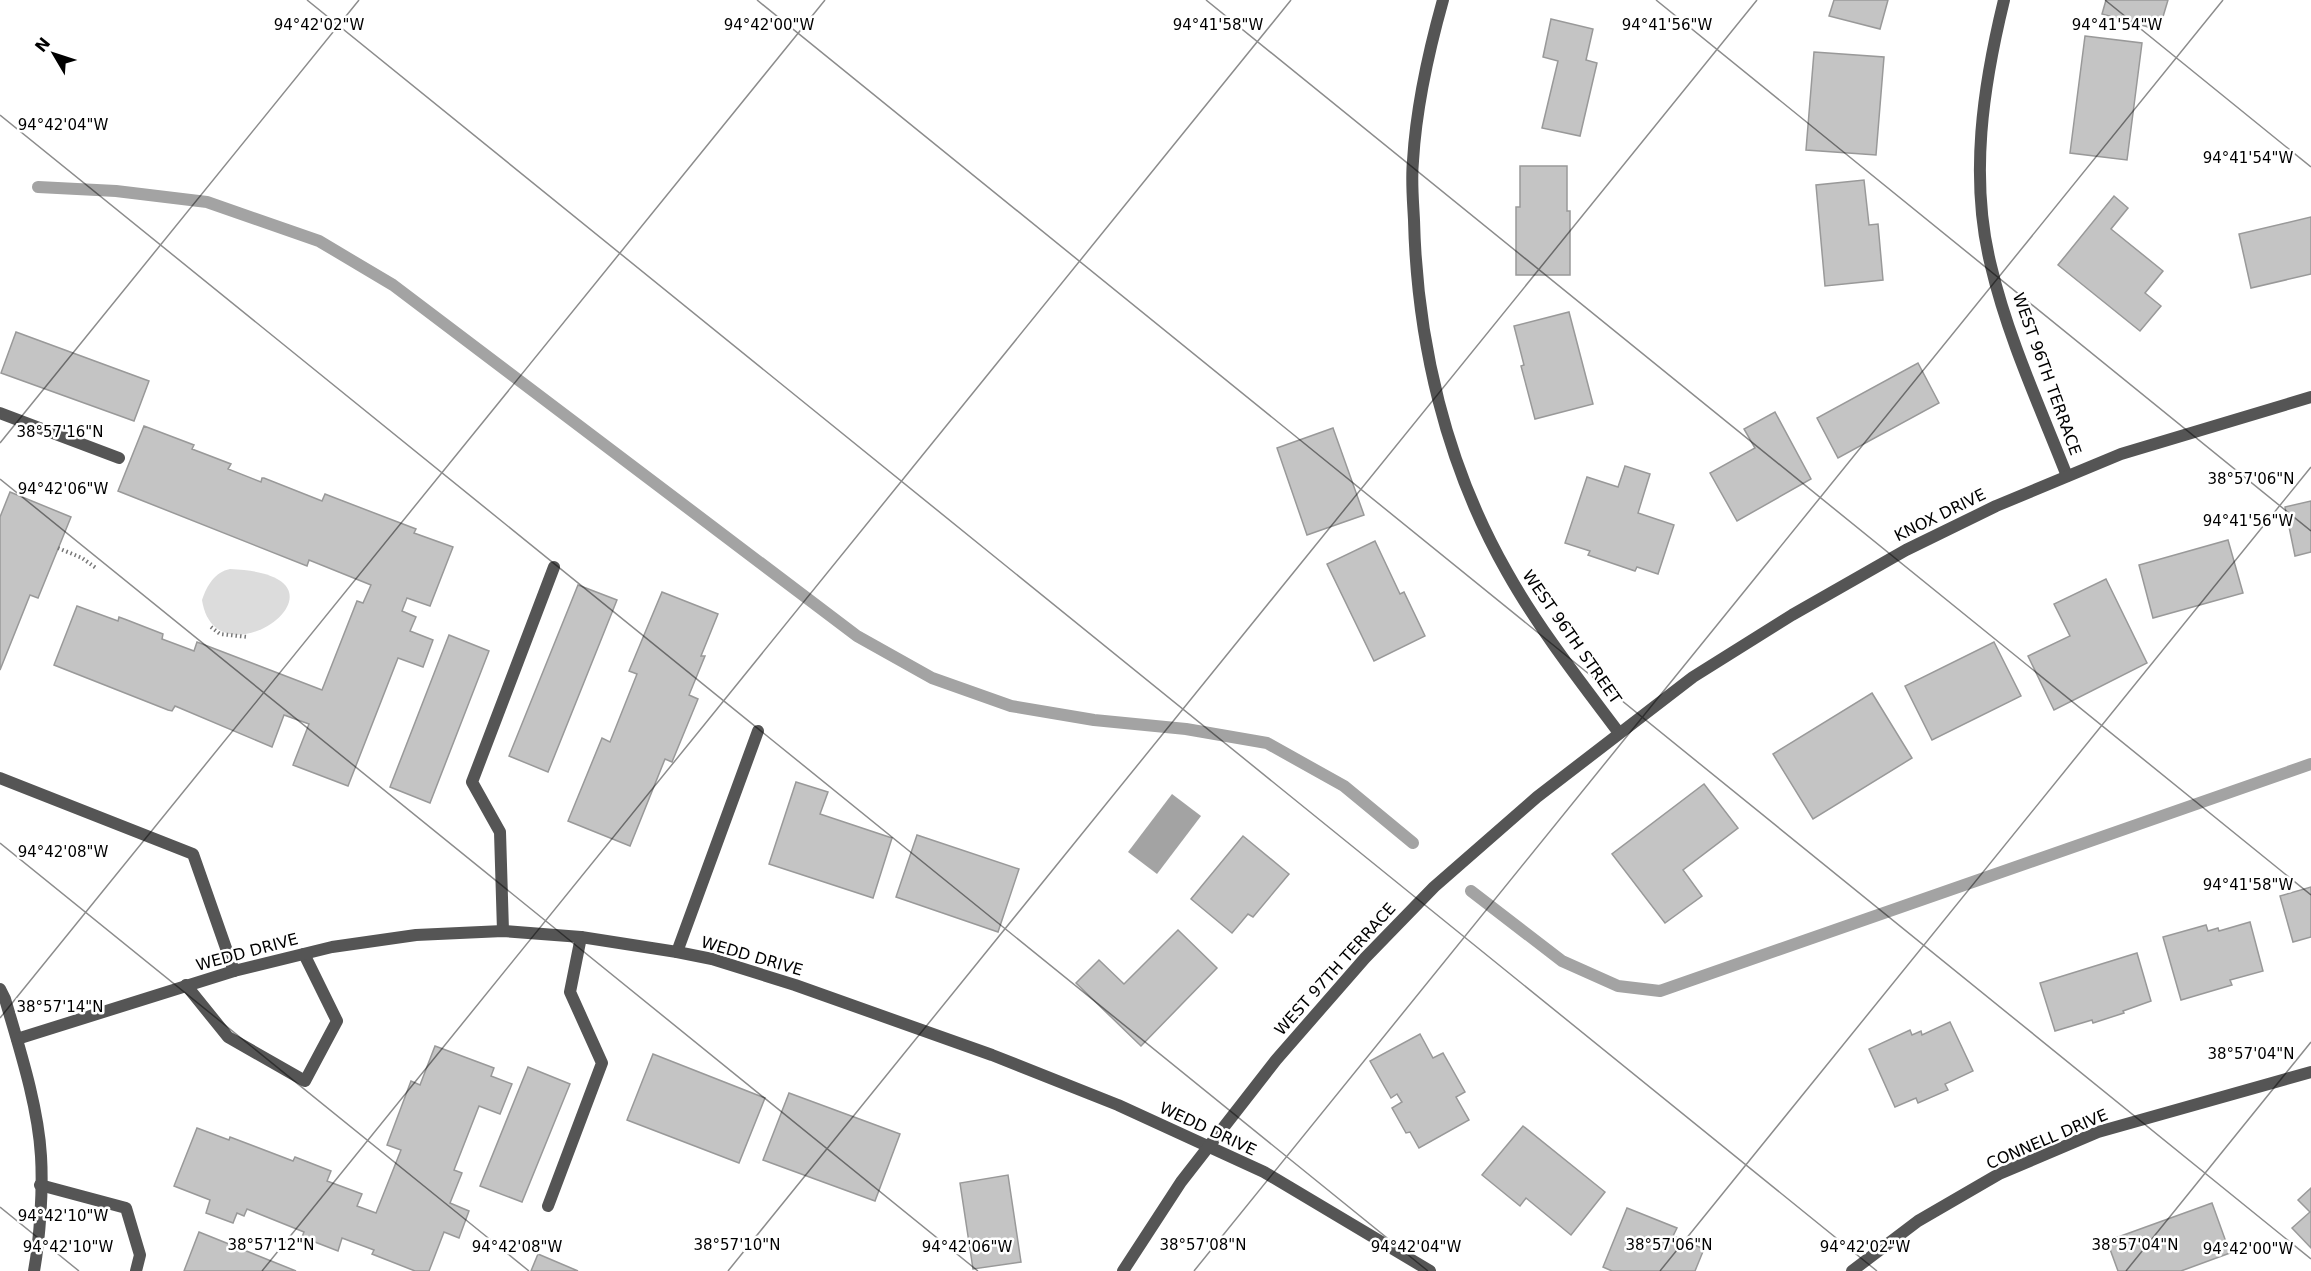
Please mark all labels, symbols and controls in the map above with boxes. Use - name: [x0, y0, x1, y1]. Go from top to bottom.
- text: 94°42'02"W: [274, 16, 364, 34]
- text: 94°42'00"W: [724, 16, 814, 34]
- text: 94°41'58"W: [1173, 16, 1263, 34]
- text: 94°41'56"W: [1622, 16, 1712, 34]
- text: 94°41'54"W: [2072, 16, 2162, 34]
- north arrow: [24, 24, 84, 84]
- text: N: [31, 34, 54, 56]
- text: 94°42'04"W: [18, 116, 108, 134]
- text: 94°41'54"W: [2203, 149, 2293, 167]
- street label: WEST 96TH TERRACE: [2009, 290, 2085, 458]
- text: 38°57'16"N: [16, 423, 104, 441]
- text: 38°57'06"N: [2207, 470, 2295, 488]
- text: 94°42'06"W: [18, 480, 108, 498]
- street label: KNOX DRIVE: [1891, 485, 1989, 545]
- text: 94°41'56"W: [2203, 512, 2293, 530]
- street label: WEST 96TH STREET: [1519, 566, 1626, 708]
- text: 94°42'08"W: [18, 843, 108, 861]
- text: 94°41'58"W: [2203, 876, 2293, 894]
- street label: WEST 97TH TERRACE: [1271, 899, 1399, 1039]
- street label: WEDD DRIVE: [194, 929, 300, 975]
- street label: WEDD DRIVE: [699, 932, 805, 980]
- text: 38°57'14"N: [16, 998, 104, 1016]
- text: 38°57'04"N: [2207, 1045, 2295, 1063]
- street label: WEDD DRIVE: [1156, 1098, 1260, 1160]
- street label: CONNELL DRIVE: [1983, 1105, 2111, 1173]
- text: 94°42'10"W: [18, 1207, 108, 1225]
- text: 38°57'12"N: [227, 1236, 315, 1254]
- text: 38°57'10"N: [693, 1236, 781, 1254]
- text: 38°57'08"N: [1159, 1236, 1247, 1254]
- text: 38°57'06"N: [1625, 1236, 1713, 1254]
- text: 38°57'04"N: [2091, 1236, 2179, 1254]
- text: 94°42'10"W: [23, 1238, 113, 1256]
- text: 94°42'08"W: [472, 1238, 562, 1256]
- text: 94°42'06"W: [922, 1238, 1012, 1256]
- text: 94°42'04"W: [1371, 1238, 1461, 1256]
- text: 94°42'02"W: [1820, 1238, 1910, 1256]
- text: 94°42'00"W: [2203, 1240, 2293, 1258]

